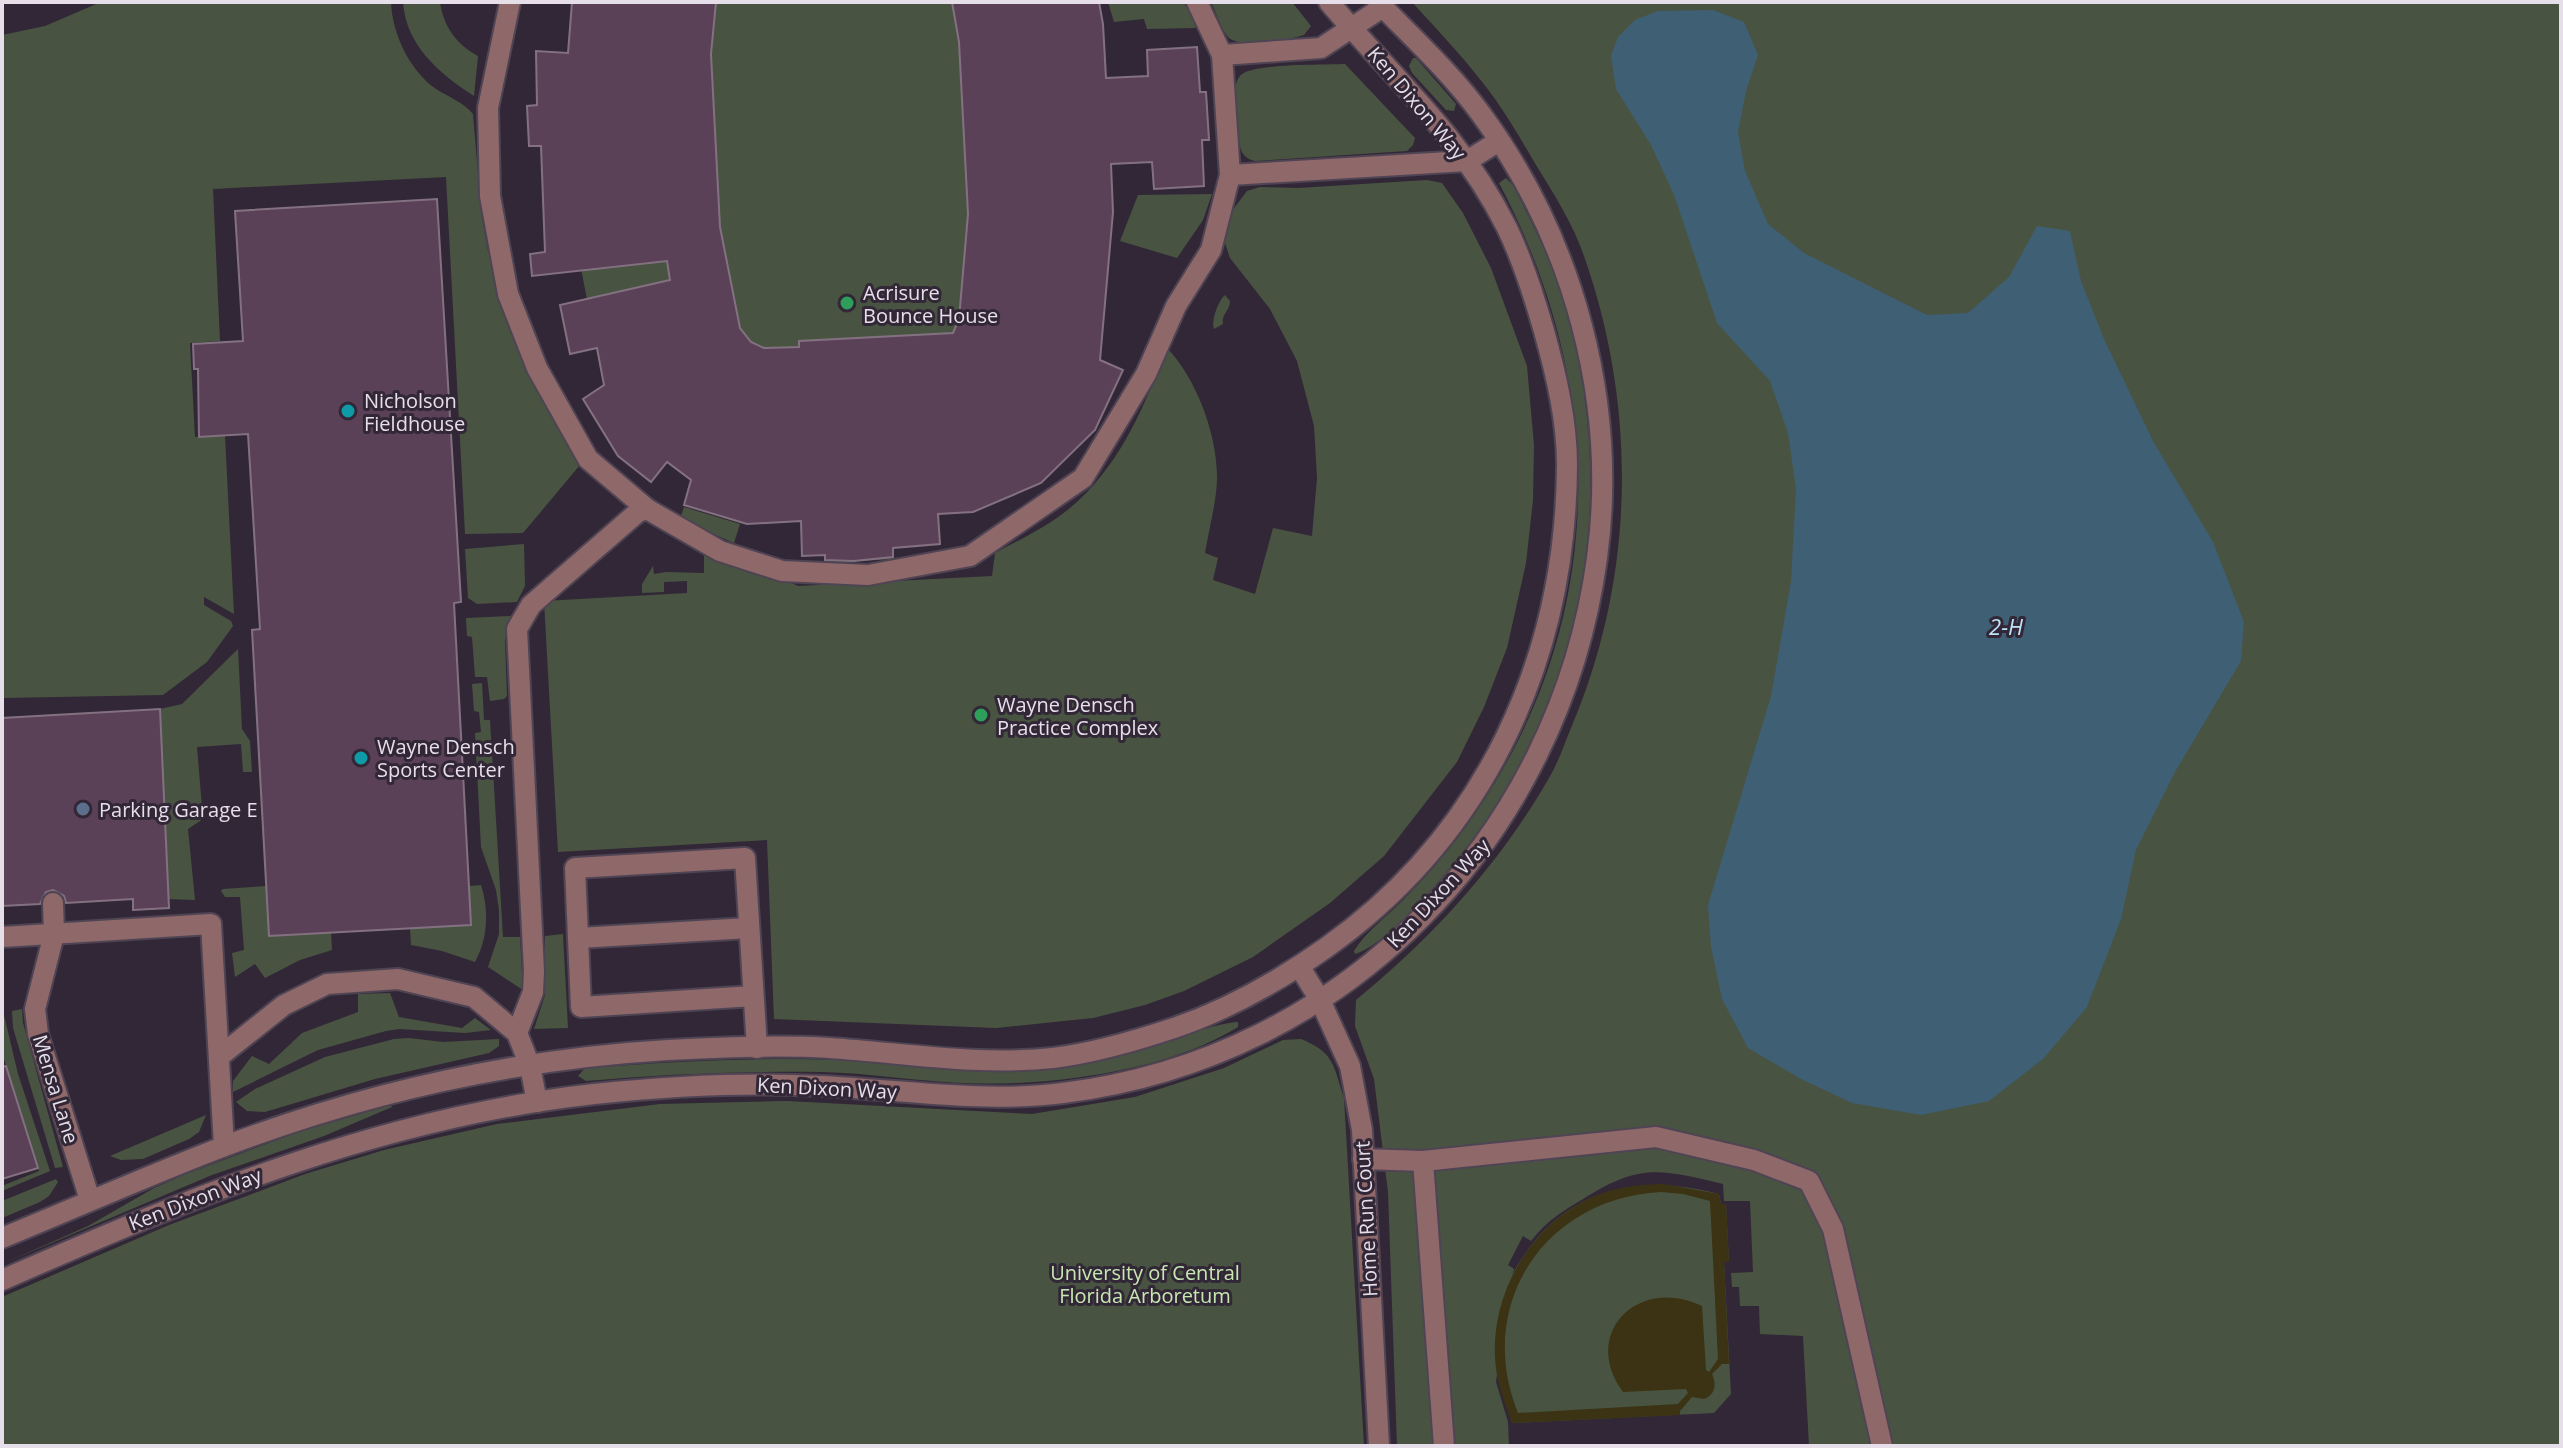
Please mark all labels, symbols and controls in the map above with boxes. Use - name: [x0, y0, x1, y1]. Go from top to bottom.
- street label: Ken Dixon Way: [1362, 41, 1473, 166]
- place label: Acrisure Bounce House: [863, 279, 998, 329]
- marker: Acrisure Bounce House: [838, 294, 856, 312]
- place label: Nicholson Fieldhouse: [364, 387, 465, 437]
- marker: Nicholson Fieldhouse: [339, 402, 357, 420]
- water label: 2-H: [1989, 611, 2024, 641]
- place label: Wayne Densch Practice Complex: [997, 691, 1159, 741]
- marker: Wayne Densch Practice Complex: [972, 706, 990, 724]
- place label: Wayne Densch Sports Center: [377, 733, 515, 783]
- marker: Wayne Densch Sports Center: [352, 749, 370, 767]
- place label: Parking Garage E: [99, 796, 258, 823]
- marker: Parking Garage E: [74, 800, 92, 818]
- street label: Ken Dixon Way: [1380, 832, 1496, 953]
- street label: Mensa Lane: [27, 1031, 85, 1147]
- street label: Ken Dixon Way: [756, 1071, 899, 1105]
- street label: Home Run Court: [1348, 1140, 1384, 1298]
- street label: Ken Dixon Way: [125, 1161, 266, 1237]
- park label: University of Central Florida Arboretum: [1050, 1259, 1240, 1309]

